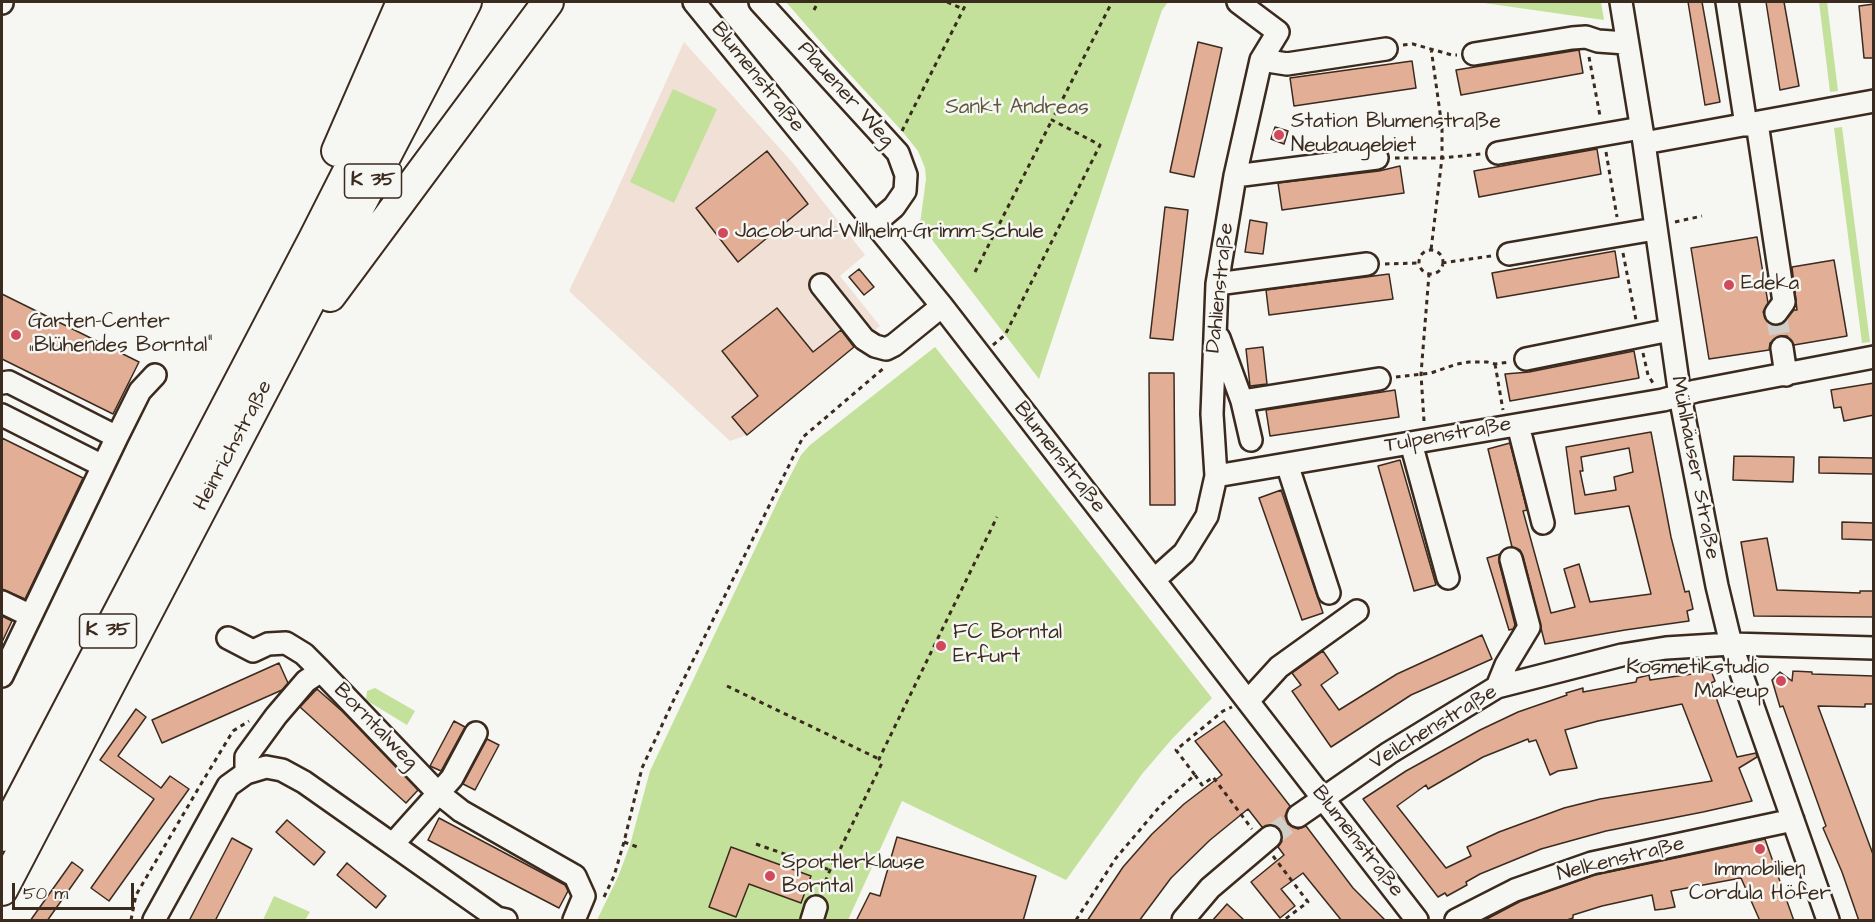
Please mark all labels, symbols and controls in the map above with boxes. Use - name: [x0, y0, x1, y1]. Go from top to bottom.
- street label: Blumenstraße: [705, 18, 809, 138]
- street label: Plauener Weg: [791, 37, 899, 153]
- park label: Sankt Andreas: [945, 96, 1089, 122]
- place label: Station Blumenstraße Neubaugebiet: [1291, 110, 1501, 160]
- marker: Station Blumenstraße Neubaugebiet: [1272, 128, 1286, 142]
- road number: K 35: [344, 164, 401, 198]
- place label: Jacob-und-Wilhelm-Grimm-Schule: [735, 220, 1044, 246]
- street label: Dahlienstraße: [1202, 222, 1240, 354]
- marker: Jacob-und-Wilhelm-Grimm-Schule: [716, 226, 730, 240]
- place label: Edeka: [1741, 272, 1799, 298]
- marker: Edeka: [1722, 278, 1736, 292]
- place label: Garten-Center „Blühendes Borntal“: [28, 310, 212, 360]
- marker: Garten-Center „Blühendes Borntal“: [9, 328, 23, 342]
- street label: Mühlhäuser Straße: [1664, 374, 1724, 562]
- street label: Heinrichstraße: [189, 377, 279, 515]
- street label: Blumenstraße: [1008, 397, 1110, 519]
- street label: Tulpenstraße: [1383, 412, 1513, 460]
- road number: K 35: [80, 614, 136, 648]
- place label: FC Borntal Erfurt: [953, 621, 1062, 671]
- marker: FC Borntal Erfurt: [934, 639, 948, 653]
- place label: Kosmetikstudio Makeup: [1626, 656, 1769, 706]
- marker: Kosmetikstudio Makeup: [1774, 674, 1788, 688]
- street label: Borntalweg: [328, 679, 422, 775]
- street label: Veilchenstraße: [1366, 680, 1502, 776]
- street label: Blumenstraße: [1306, 781, 1408, 903]
- street label: Nelkenstraße: [1555, 832, 1687, 888]
- marker: Immobilien Cordula Höfer: [1753, 842, 1767, 856]
- place label: Sportlerklause Borntal: [782, 851, 925, 901]
- place label: Immobilien Cordula Höfer: [1689, 858, 1831, 908]
- marker: Sportlerklause Borntal: [763, 869, 777, 883]
- scale bar: [15, 871, 136, 909]
- text: 50 m: [23, 881, 68, 906]

